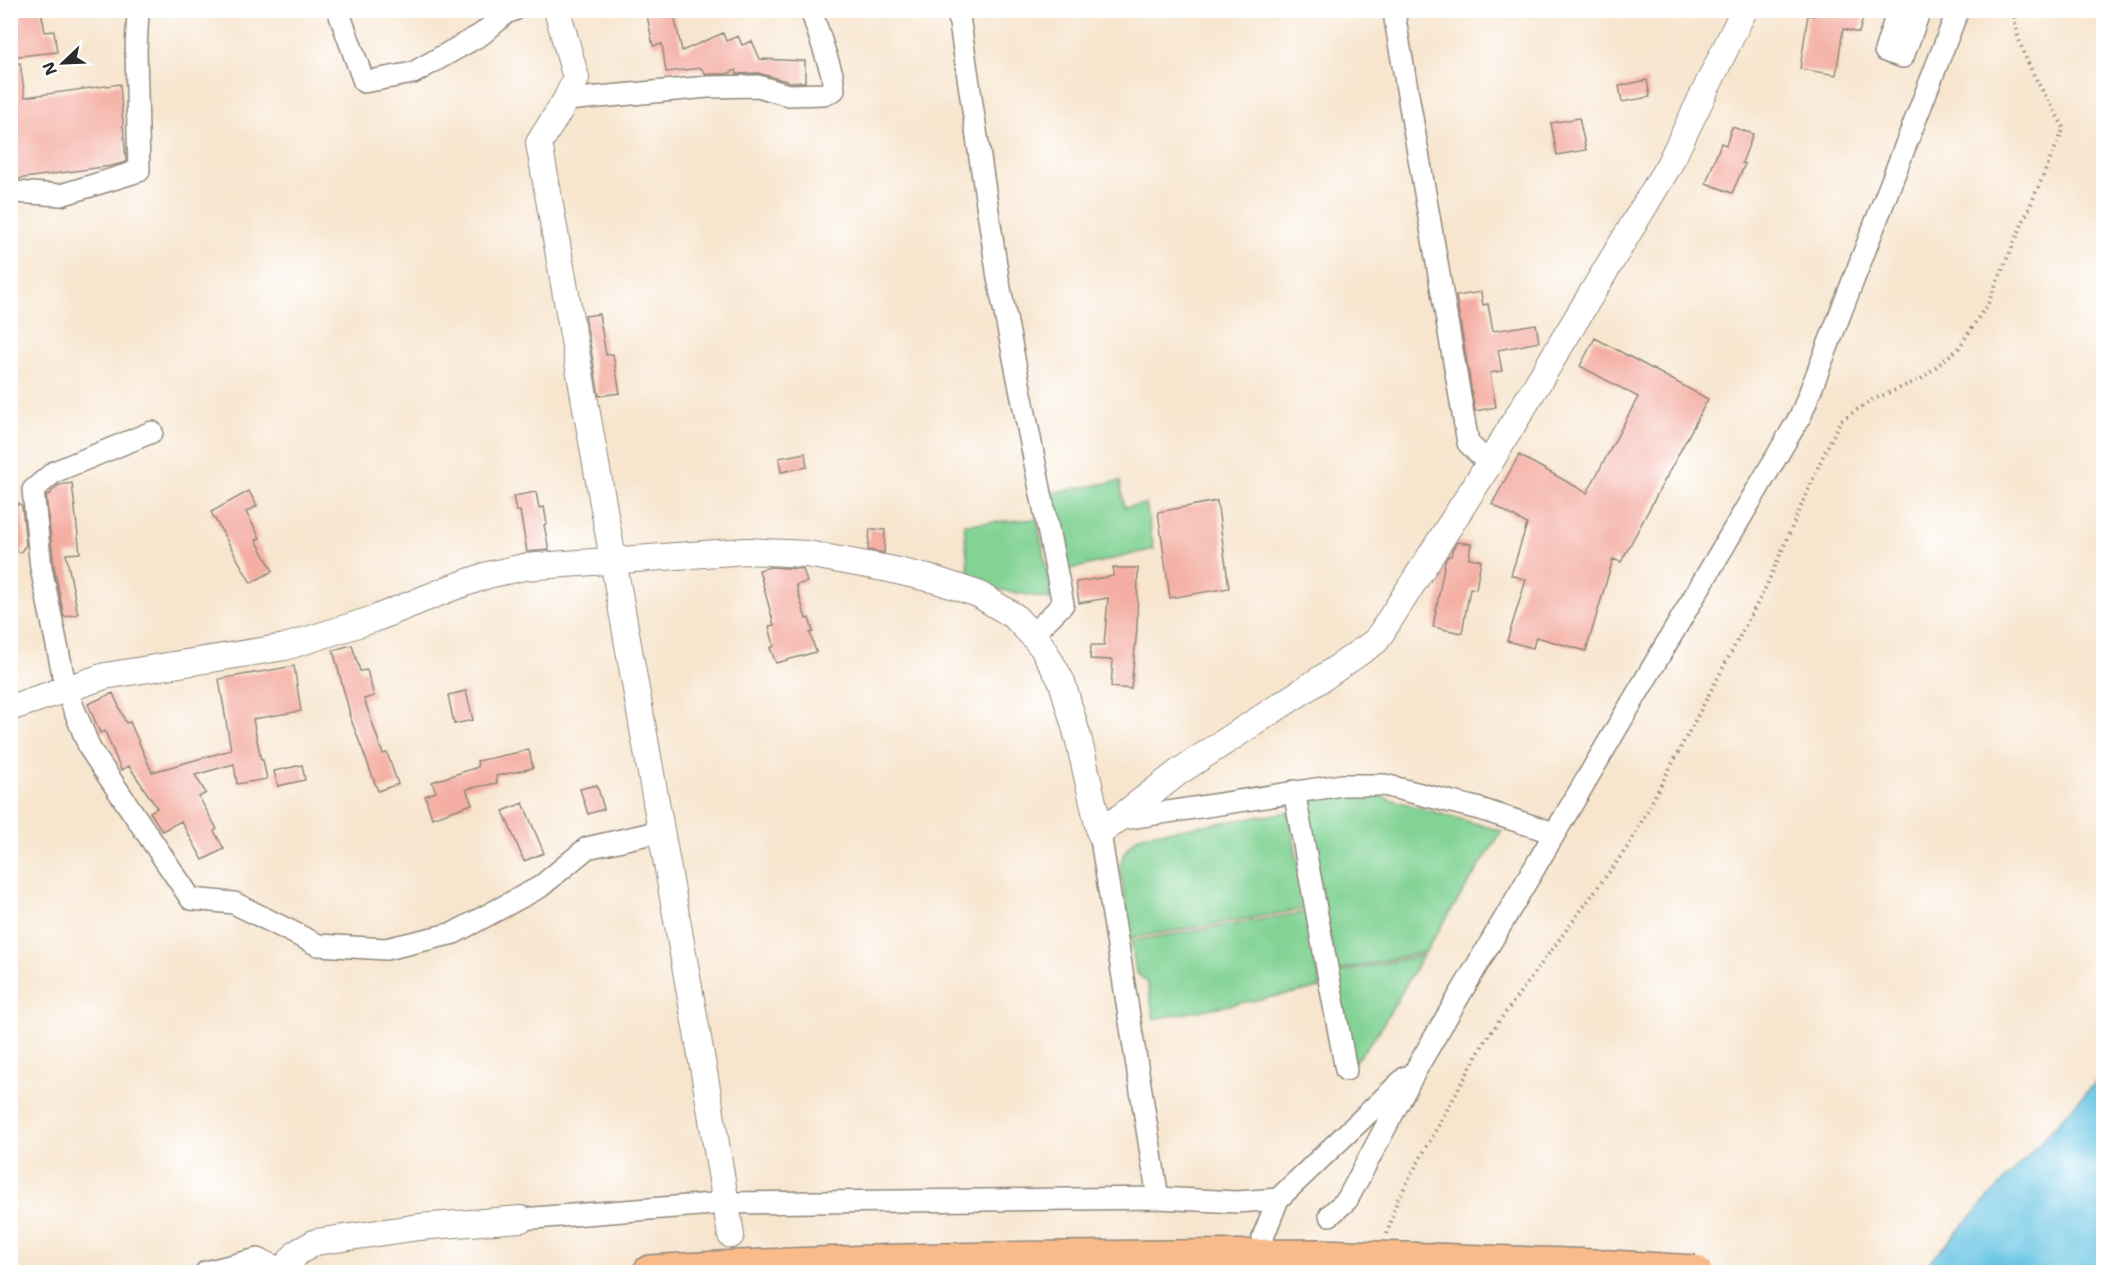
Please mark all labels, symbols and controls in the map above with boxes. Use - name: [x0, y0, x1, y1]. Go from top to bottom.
- north arrow: [33, 33, 93, 93]
- text: N: [38, 59, 62, 79]

